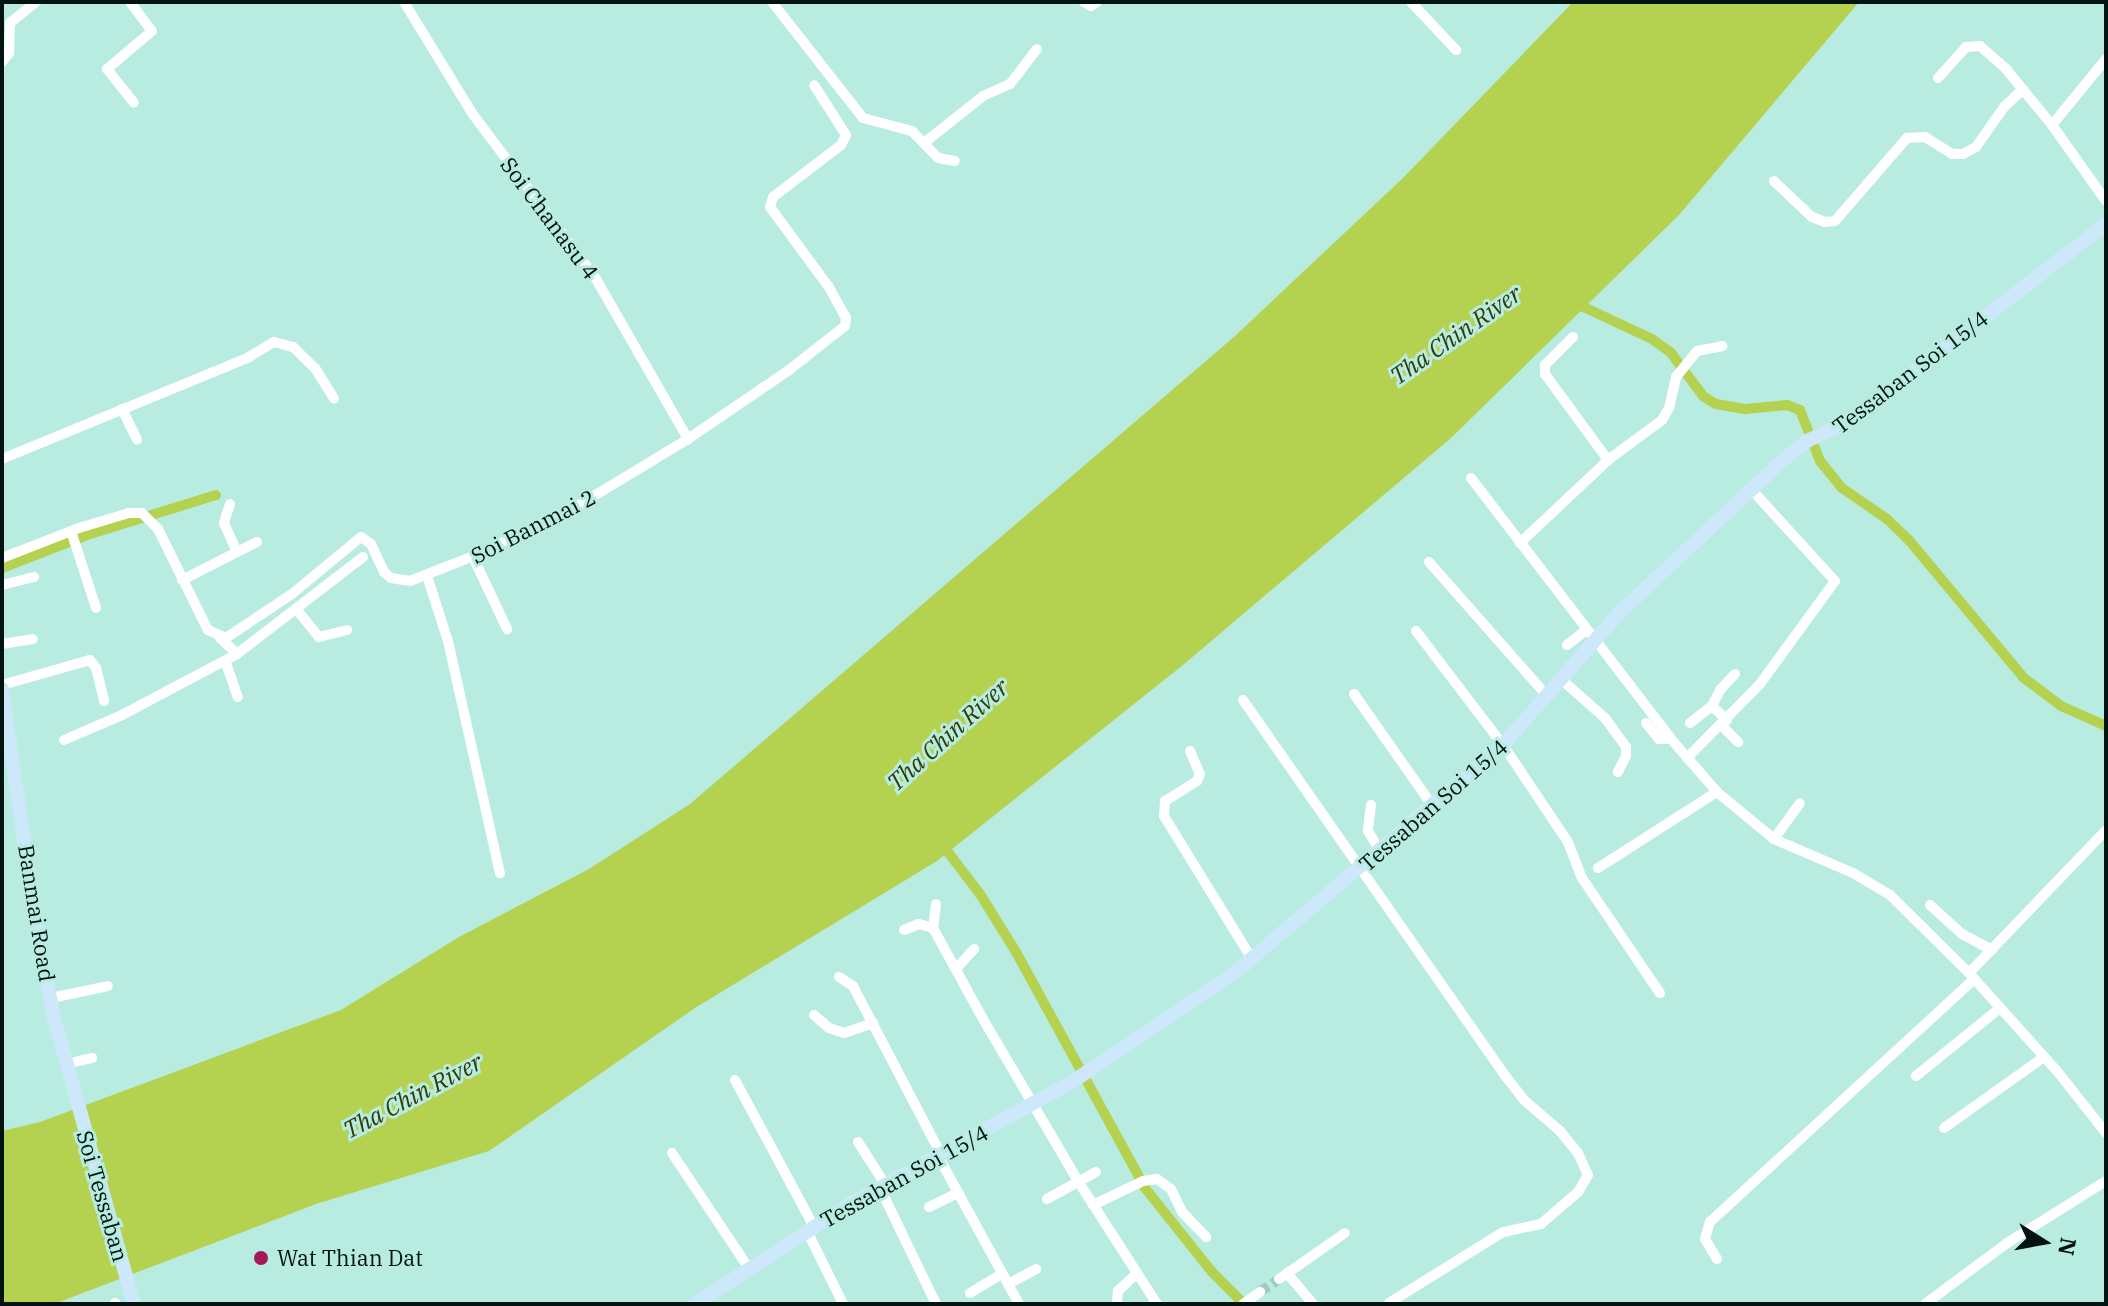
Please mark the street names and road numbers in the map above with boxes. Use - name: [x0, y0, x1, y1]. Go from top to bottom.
- street label: Soi Chanasu 4: [495, 152, 605, 284]
- street label: Tessaban Soi 15/4: [1827, 305, 1993, 439]
- street label: Soi Banmai 2: [466, 483, 600, 569]
- street label: Tessaban Soi 15/4: [1353, 733, 1513, 877]
- street label: Banmai Road: [13, 843, 61, 983]
- street label: Tessaban Soi 15/4: [815, 1119, 993, 1233]
- street label: Soi Tessaban: [72, 1127, 134, 1265]

